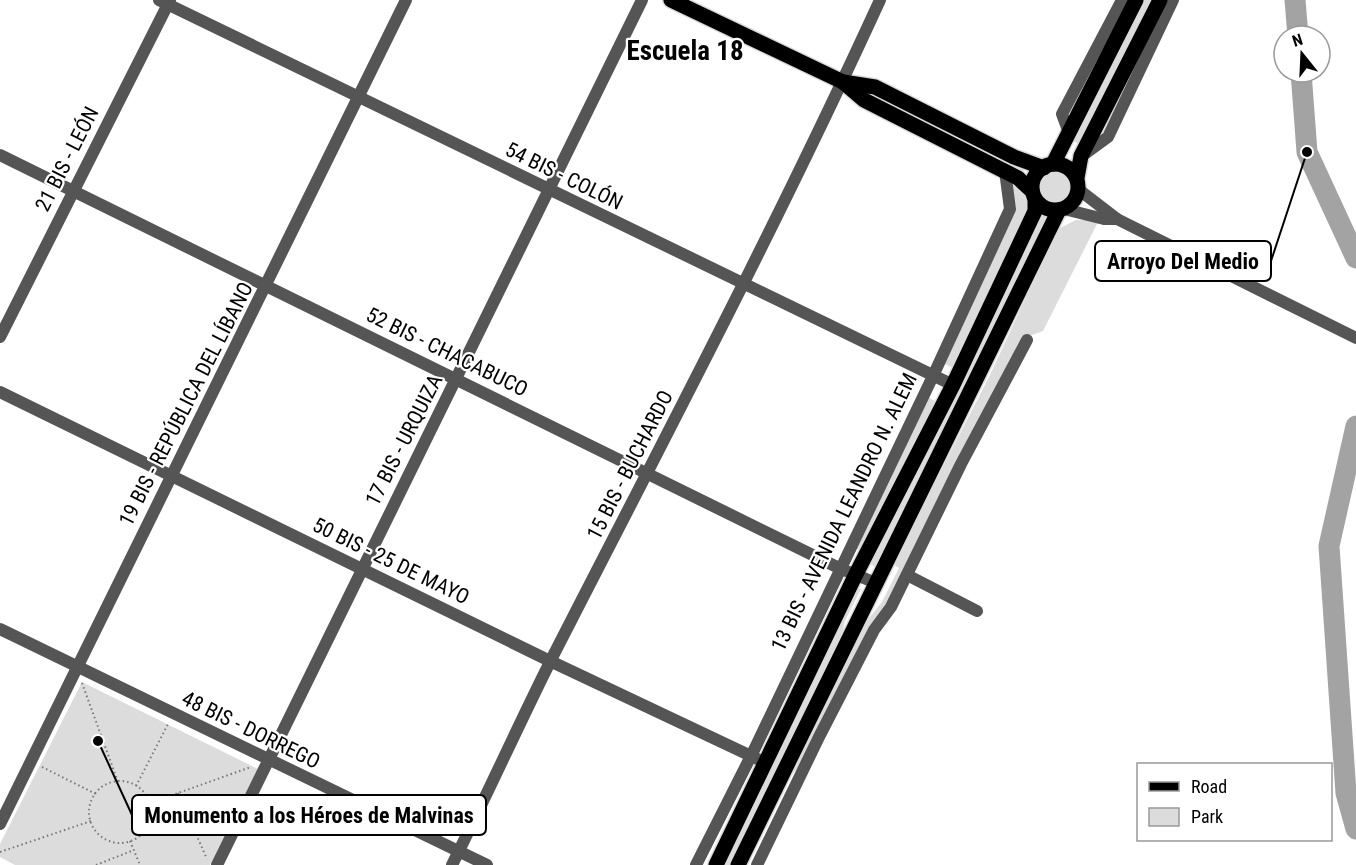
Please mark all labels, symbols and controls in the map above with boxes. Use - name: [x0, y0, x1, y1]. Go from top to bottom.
- north arrow: [1272, 24, 1332, 84]
- text: N: [1290, 30, 1305, 51]
- district label: Escuela 18: [626, 35, 744, 67]
- street label: 21 BIS - LEÓN: [30, 103, 104, 215]
- street label: 54 BIS - COLÓN: [501, 137, 627, 215]
- callout: Arroyo Del Medio: [1095, 241, 1271, 281]
- text: Arroyo Del Medio: [1107, 249, 1259, 274]
- street label: 19 BIS - REPÚBLICA DEL LÍBANO: [114, 278, 258, 530]
- street label: 52 BIS - CHACABUCO: [362, 302, 532, 402]
- street label: 13 BIS - AVENIDA LEANDRO N. ALEM: [766, 369, 922, 655]
- street label: 17 BIS - URQUIZA: [361, 370, 447, 510]
- street label: 15 BIS - BUCHARDO: [582, 386, 678, 544]
- street label: 50 BIS - 25 DE MAYO: [309, 513, 473, 609]
- street label: 48 BIS - DORREGO: [178, 686, 324, 774]
- legend: [1137, 763, 1332, 841]
- text: Road: [1191, 776, 1227, 797]
- callout: Monumento a los Héroes de Malvinas: [132, 795, 486, 835]
- text: Monumento a los Héroes de Malvinas: [144, 803, 474, 828]
- text: Park: [1191, 806, 1223, 827]

